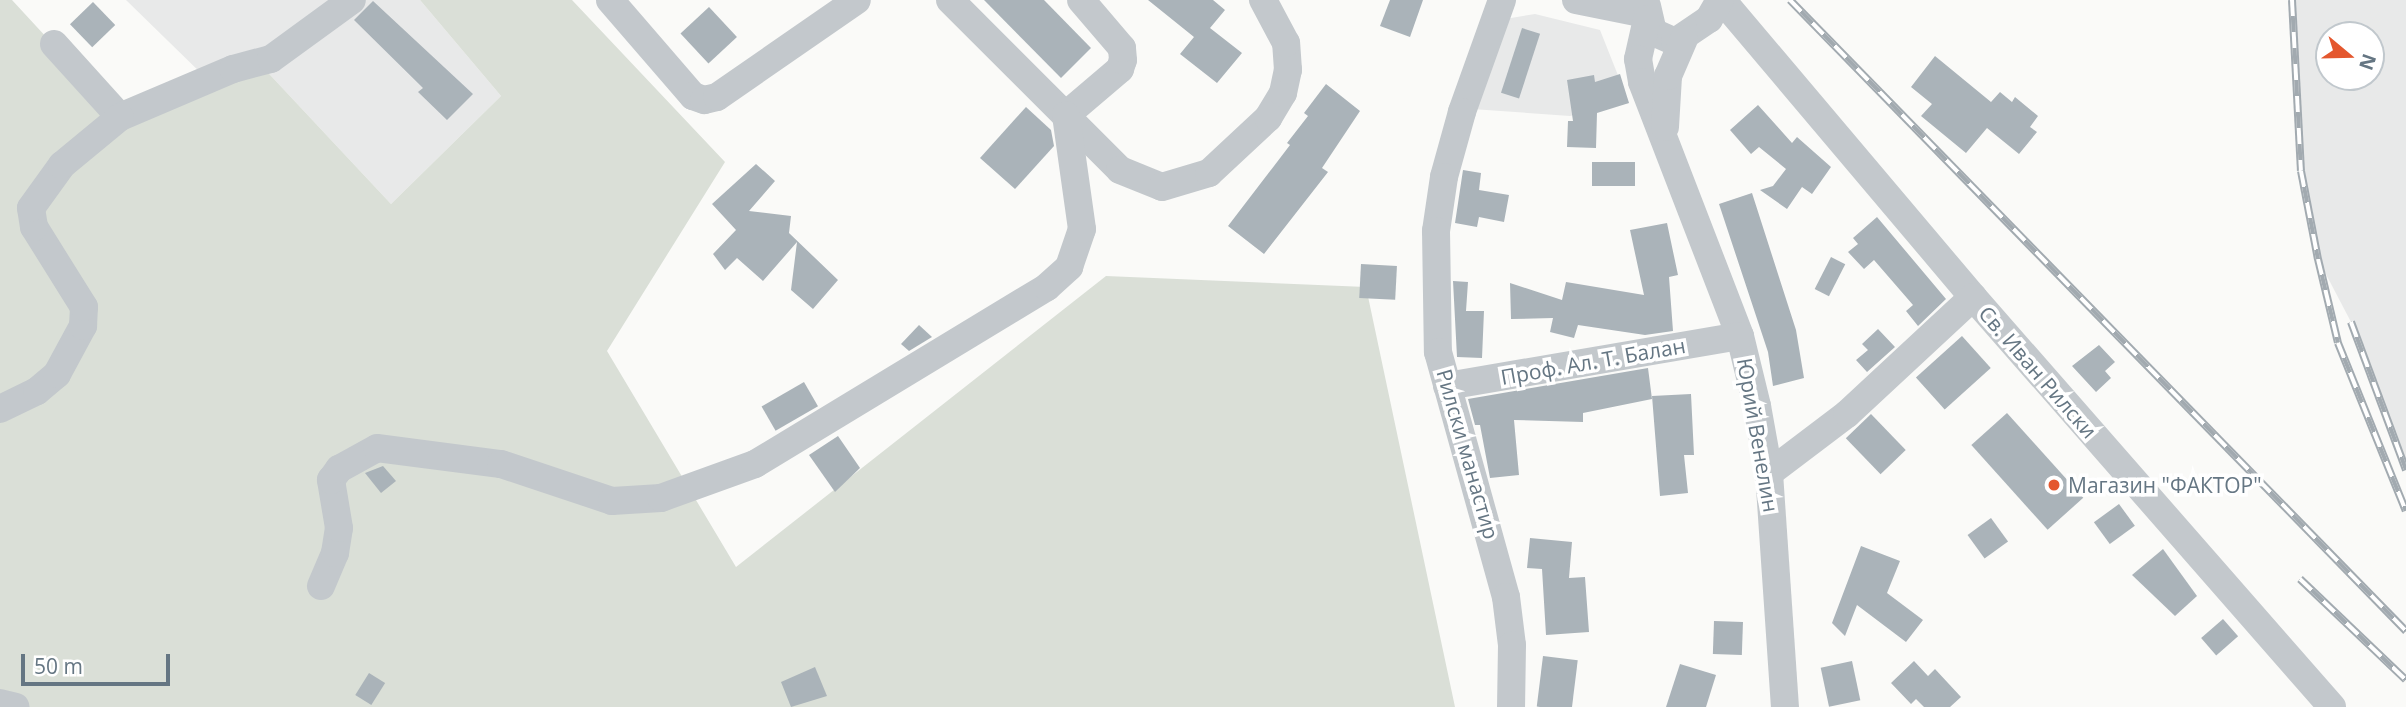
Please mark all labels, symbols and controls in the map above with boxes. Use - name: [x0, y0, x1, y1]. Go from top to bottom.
- north arrow: [2315, 21, 2385, 91]
- text: N: [2353, 51, 2383, 74]
- street label: Св. Иван Рилски: [1974, 301, 2102, 443]
- street label: Проф. Ал. Т. Балан: [1499, 332, 1687, 390]
- street label: Юрий Венелин: [1732, 356, 1784, 514]
- street label: Рилски манастир: [1432, 366, 1504, 542]
- place label: Магазин "ФАКТОР": [2068, 472, 2262, 498]
- marker: Магазин "ФАКТОР": [2046, 477, 2062, 493]
- scale bar: [24, 640, 173, 684]
- text: 50 m: [34, 652, 83, 680]

